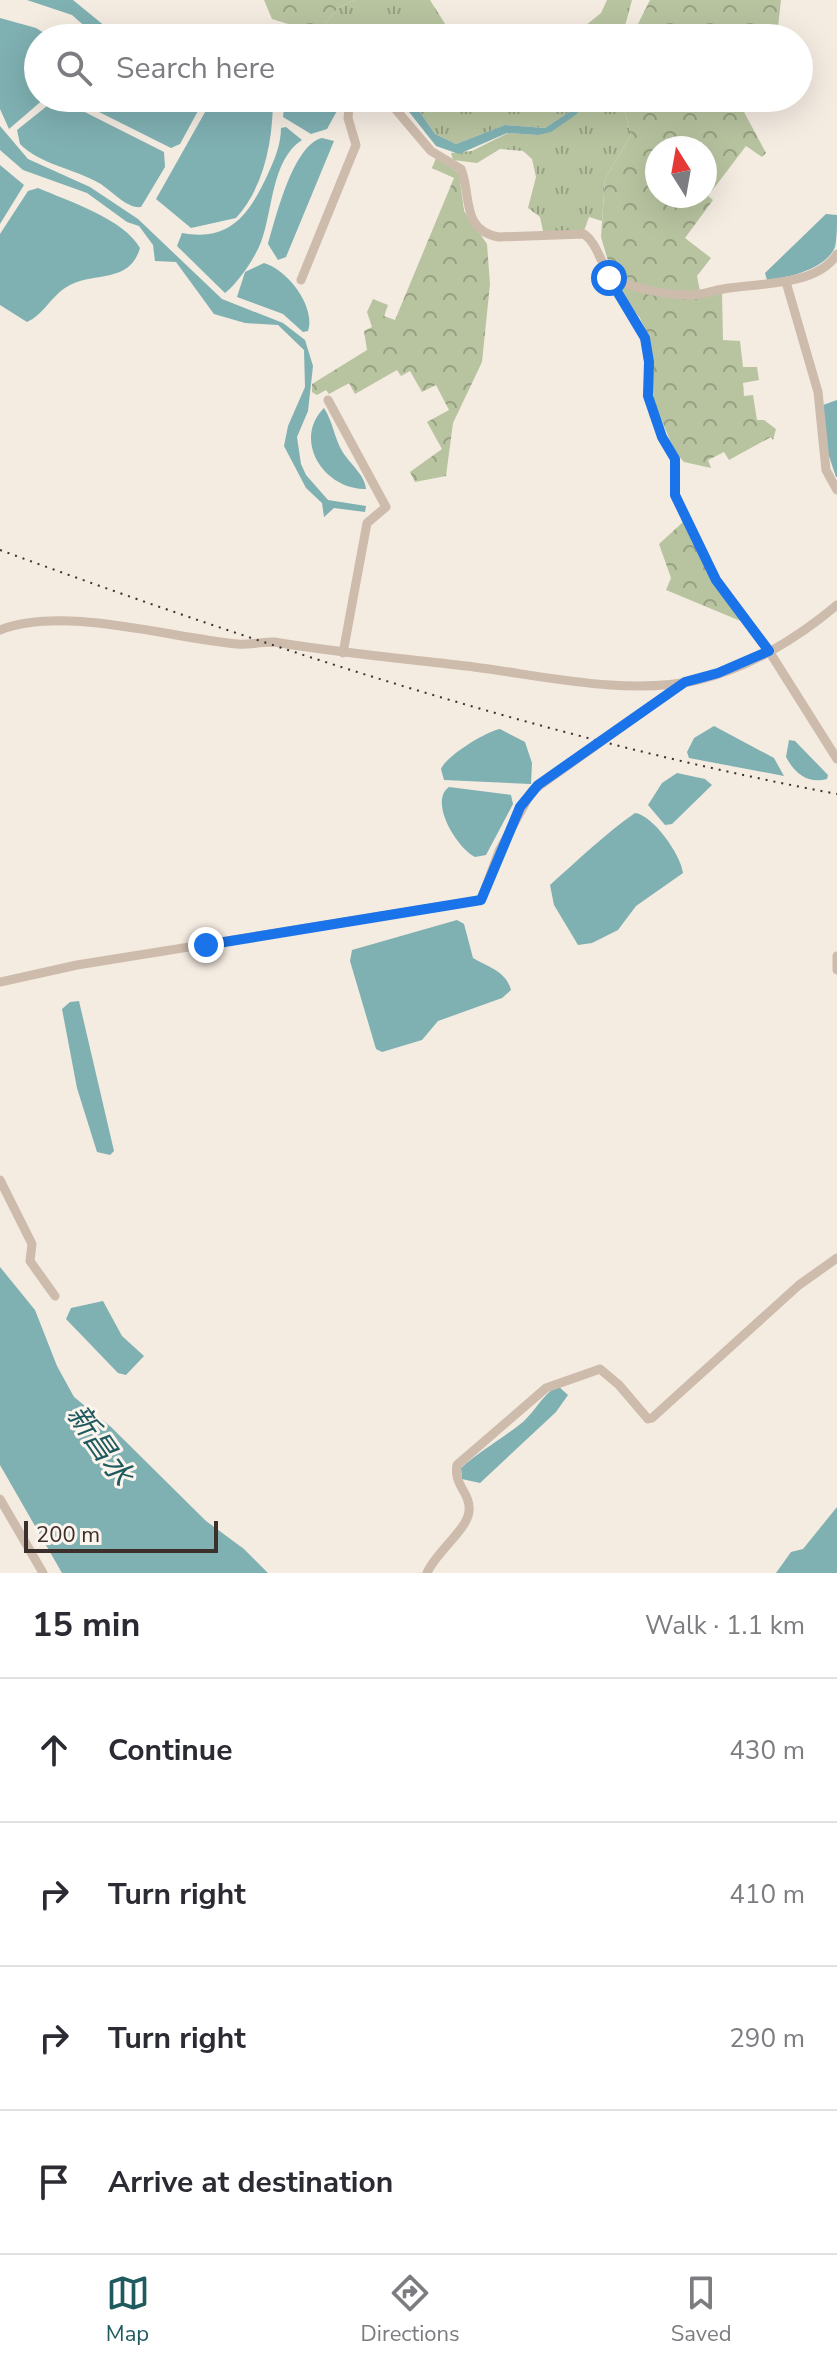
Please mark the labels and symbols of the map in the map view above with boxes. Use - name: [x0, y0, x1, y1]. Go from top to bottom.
- north arrow: [645, 136, 717, 208]
- route start: [591, 260, 627, 296]
- route end: [188, 927, 224, 963]
- water label: 新昌水: [57, 1397, 143, 1496]
- scale bar: [24, 1517, 218, 1553]

